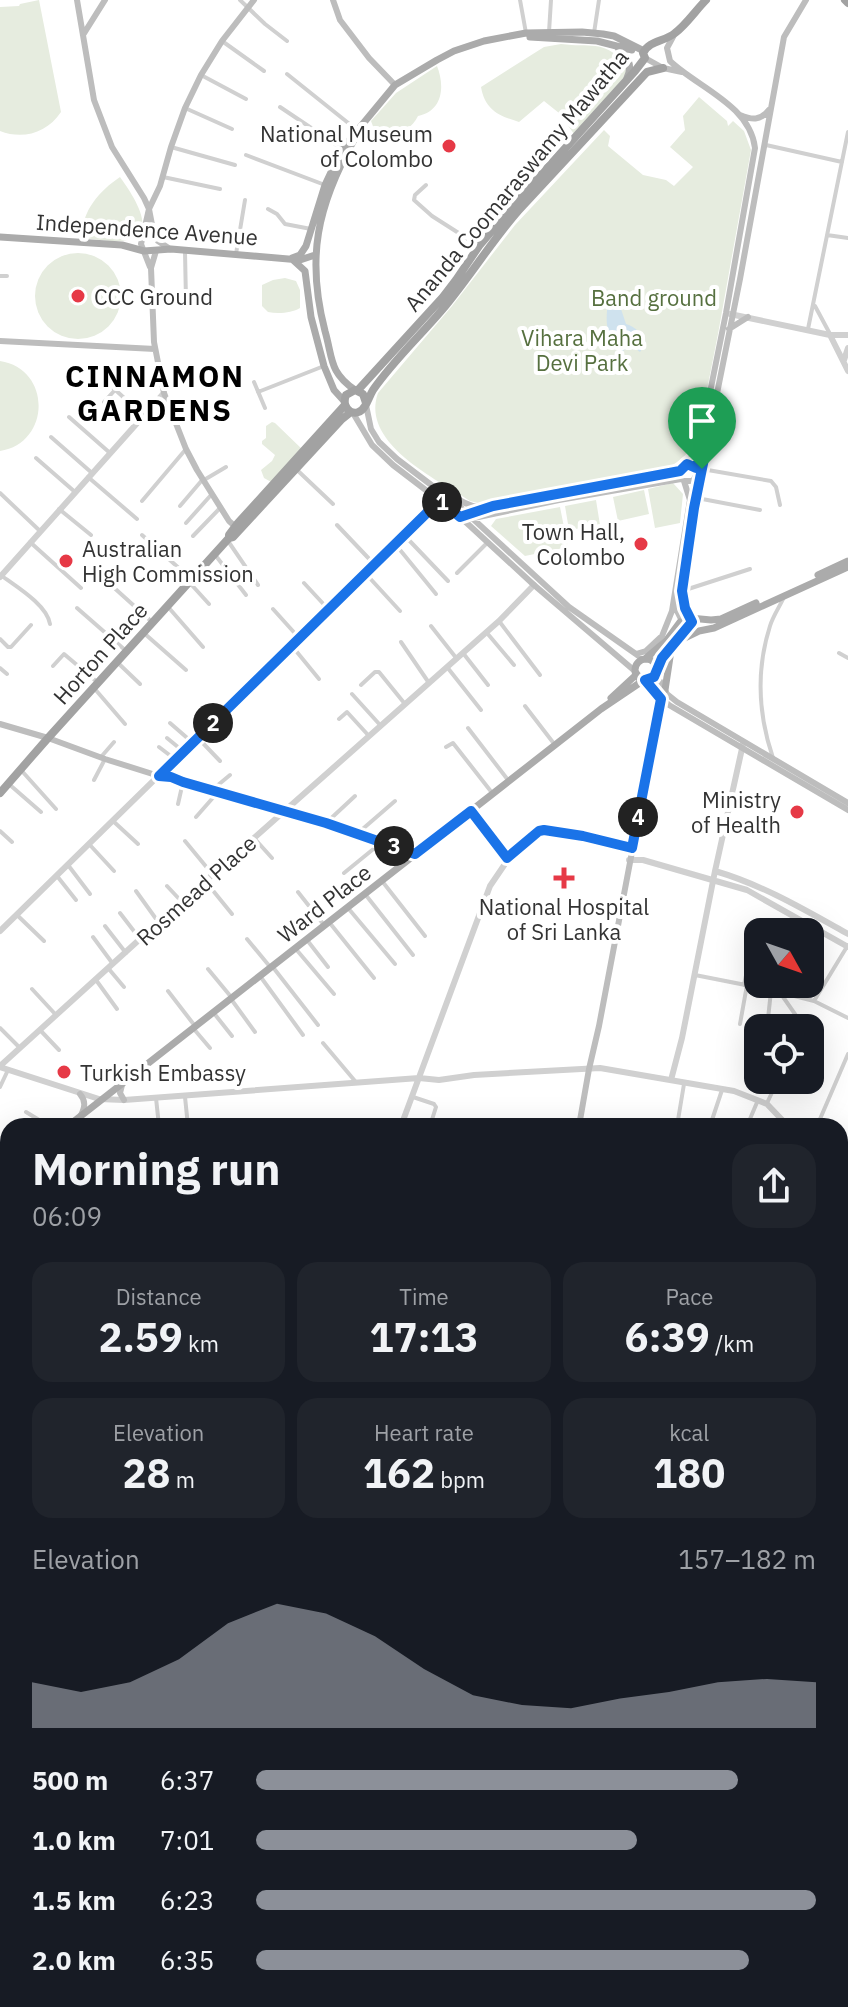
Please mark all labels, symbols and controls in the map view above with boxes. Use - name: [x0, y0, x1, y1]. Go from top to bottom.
- street label: Ananda Coomaraswamy Mawatha: [398, 43, 635, 317]
- place label: National Museum of Colombo: [260, 119, 433, 173]
- marker: National Museum of Colombo: [440, 137, 458, 155]
- street label: Independence Avenue: [35, 207, 259, 251]
- place label: CCC Ground: [94, 282, 213, 311]
- park label: Band ground: [591, 283, 717, 312]
- marker: CCC Ground: [69, 287, 87, 305]
- park label: Vihara Maha Devi Park: [521, 323, 643, 377]
- district label: CINNAMON GARDENS: [65, 356, 245, 429]
- pin: [668, 387, 736, 469]
- icon: arrive: [680, 399, 724, 443]
- pin: 1: [422, 482, 462, 522]
- text: 1: [435, 487, 449, 516]
- place label: Town Hall, Colombo: [522, 517, 625, 571]
- place label: Australian High Commission: [82, 534, 254, 588]
- marker: Town Hall, Colombo: [632, 535, 650, 553]
- marker: Australian High Commission: [57, 552, 75, 570]
- street label: Horton Place: [46, 596, 154, 710]
- pin: 2: [193, 703, 233, 743]
- text: 2: [206, 708, 220, 737]
- place label: Ministry of Health: [691, 785, 781, 839]
- pin: 4: [618, 797, 658, 837]
- text: 4: [631, 802, 645, 831]
- marker: Ministry of Health: [788, 803, 806, 821]
- pin: 3: [374, 826, 414, 866]
- street label: Rosmead Place: [130, 828, 262, 952]
- text: 3: [387, 831, 401, 860]
- street label: Ward Place: [271, 857, 377, 949]
- marker: National Hospital of Sri Lanka: [553, 867, 575, 889]
- place label: National Hospital of Sri Lanka: [479, 892, 649, 946]
- north arrow: [744, 918, 824, 998]
- map controls: [744, 918, 824, 1094]
- button: locate: [744, 1014, 824, 1094]
- place label: Turkish Embassy: [80, 1058, 246, 1087]
- marker: Turkish Embassy: [55, 1063, 73, 1081]
- text: Morning run: [32, 1140, 281, 1197]
- button: share: [732, 1144, 816, 1228]
- text: 06:09: [32, 1199, 102, 1233]
- text: Distance: [116, 1282, 202, 1311]
- text: Time: [399, 1282, 449, 1311]
- text: Pace: [665, 1282, 713, 1311]
- text: 2.59: [98, 1311, 183, 1363]
- text: 17:13: [369, 1311, 479, 1363]
- text: 6:39: [625, 1311, 710, 1363]
- text: km: [183, 1329, 219, 1358]
- text: /km: [710, 1329, 754, 1358]
- text: Elevation: [113, 1418, 204, 1447]
- text: Heart rate: [374, 1418, 474, 1447]
- text: kcal: [669, 1418, 709, 1447]
- text: 28: [122, 1447, 170, 1499]
- text: 162: [363, 1447, 435, 1499]
- text: 180: [653, 1447, 725, 1499]
- text: m: [170, 1465, 195, 1494]
- text: bpm: [435, 1465, 485, 1494]
- text: Elevation: [32, 1542, 140, 1576]
- text: 157–182 m: [678, 1542, 816, 1576]
- text: 500 m: [32, 1763, 108, 1797]
- text: 6:37: [160, 1763, 214, 1797]
- text: 1.0 km: [32, 1823, 116, 1857]
- text: 7:01: [160, 1823, 214, 1857]
- text: 1.5 km: [32, 1883, 116, 1917]
- text: 6:23: [160, 1883, 214, 1917]
- text: 2.0 km: [32, 1943, 116, 1977]
- text: 6:35: [160, 1943, 214, 1977]

